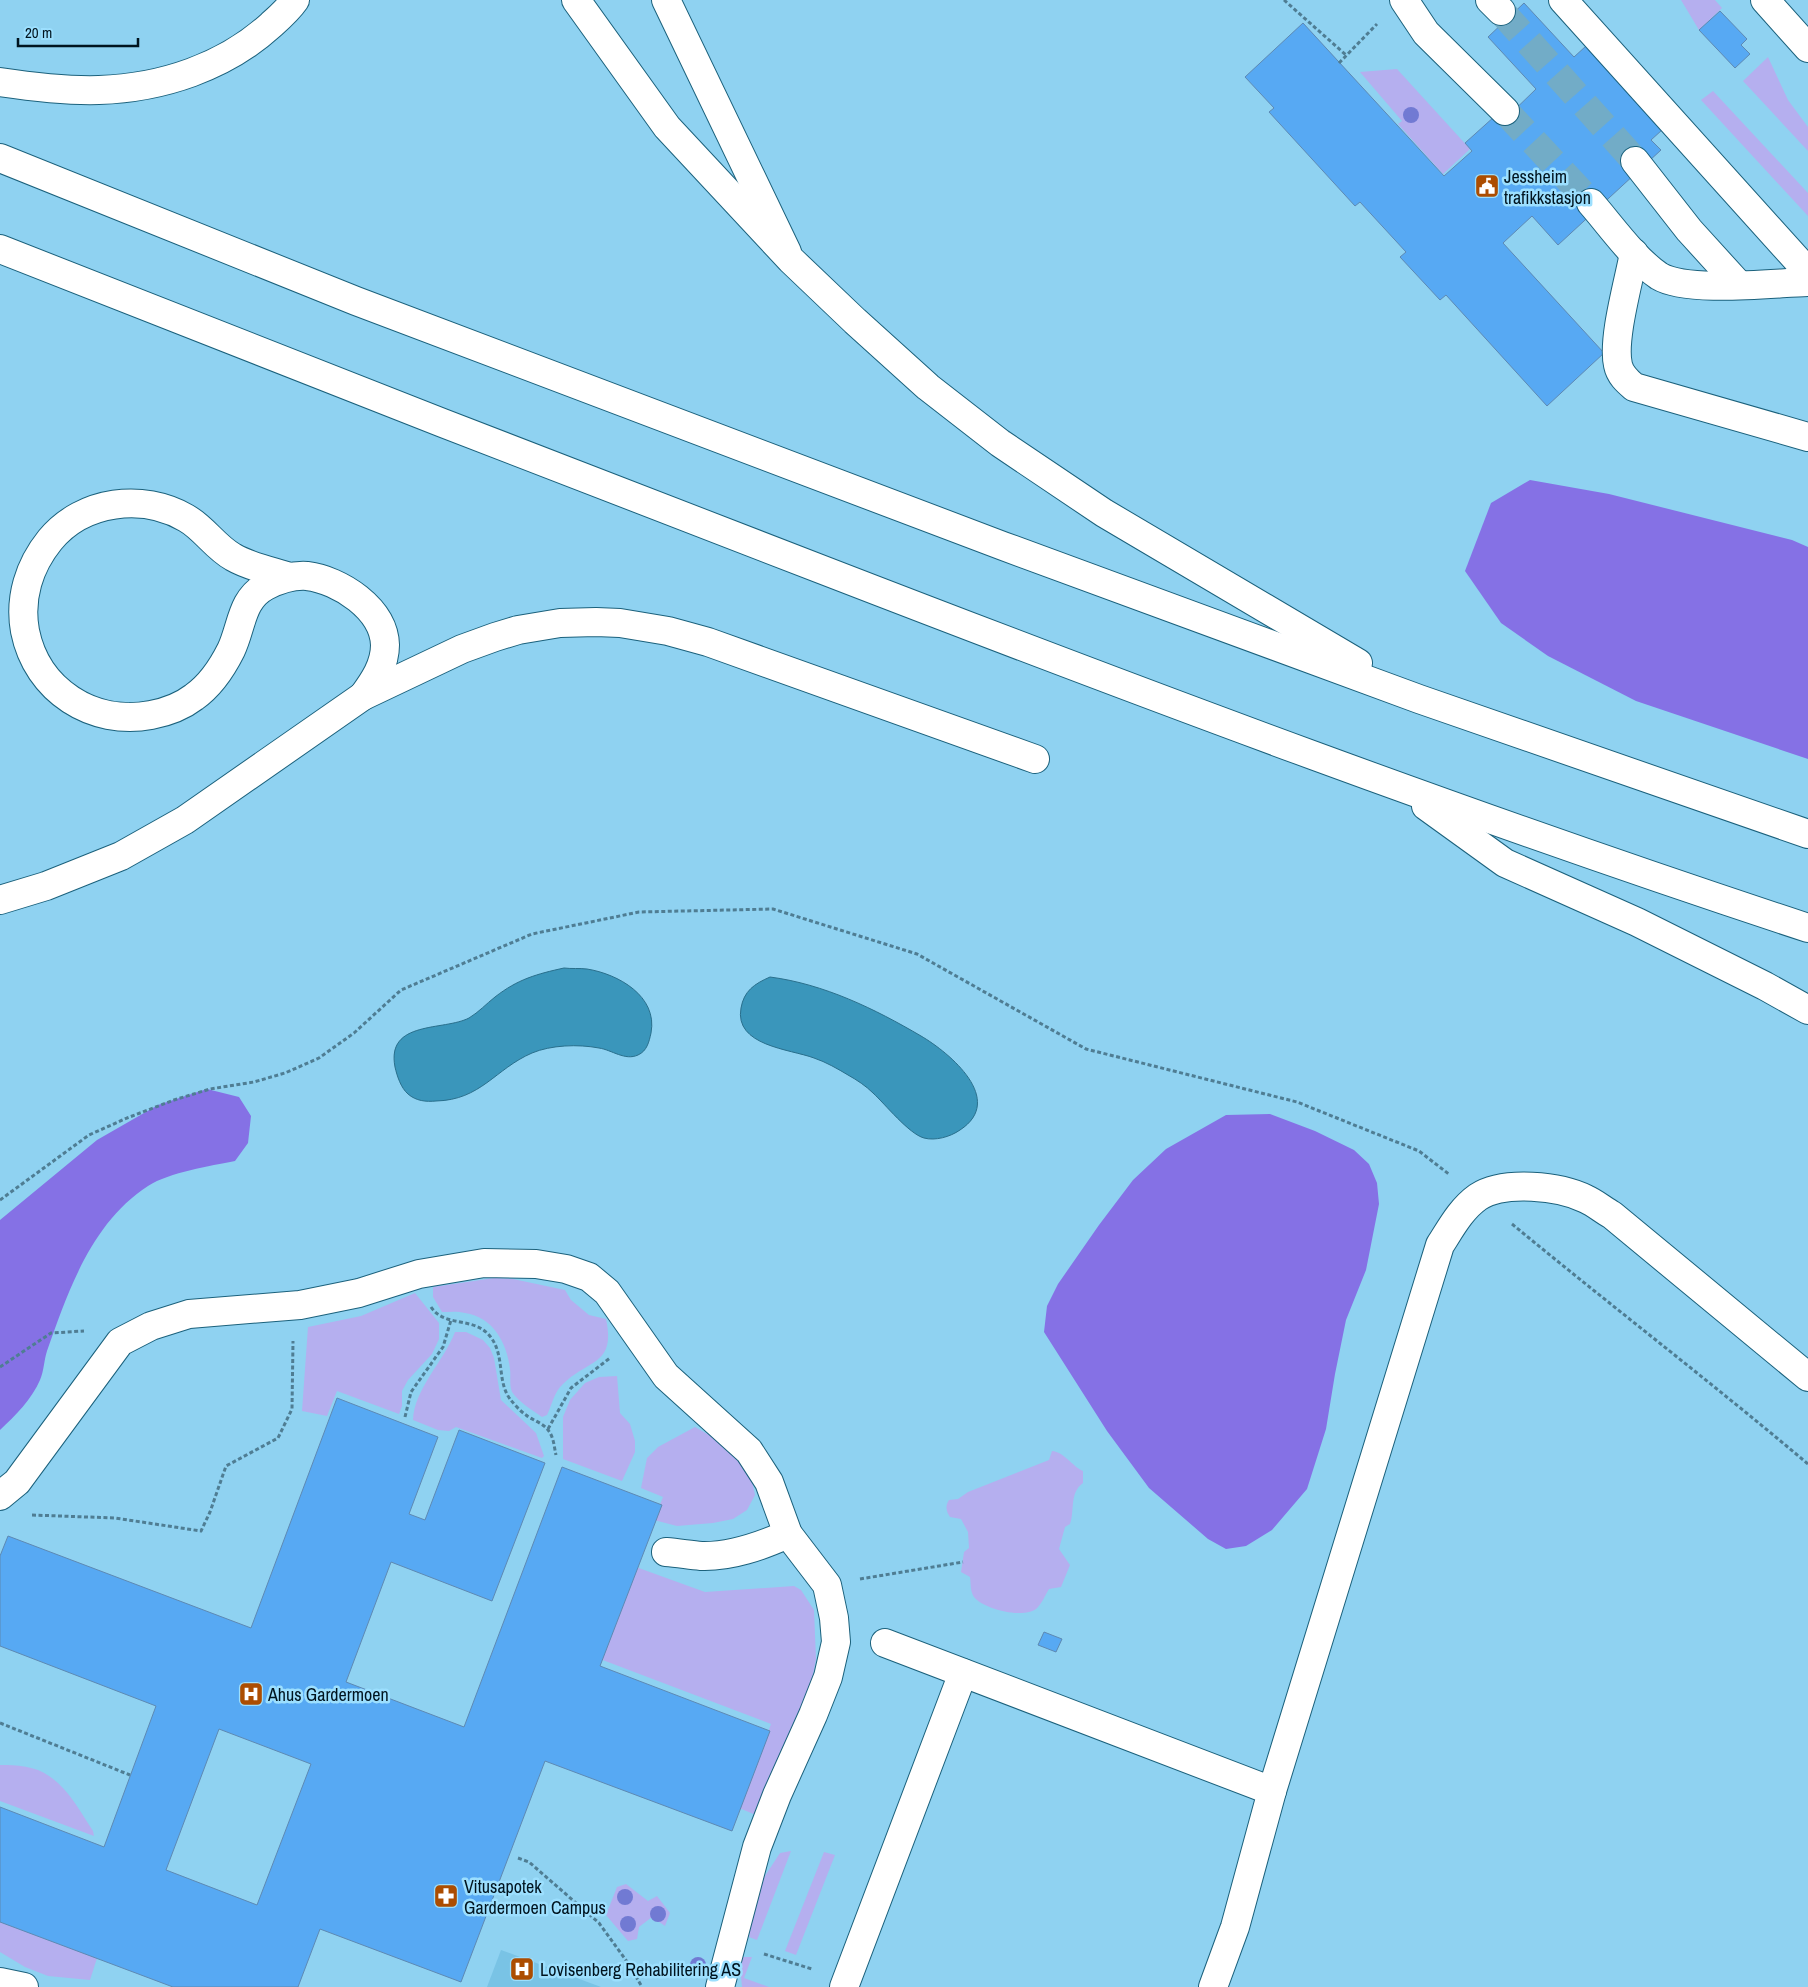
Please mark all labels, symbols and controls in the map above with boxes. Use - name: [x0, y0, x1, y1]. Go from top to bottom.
- scale bar: [18, 15, 138, 47]
- text: 20 m: [25, 22, 52, 43]
- place label: Jessheim trafikkstasjon: [1504, 164, 1591, 210]
- public building icon: Jessheim trafikkstasjon: [1474, 173, 1500, 199]
- hospital icon: Ahus Gardermoen: [238, 1681, 264, 1707]
- place label: Ahus Gardermoen: [267, 1682, 389, 1707]
- place label: Vitusapotek Gardermoen Campus: [464, 1874, 606, 1920]
- pharmacy icon: Vitusapotek Gardermoen Campus: [433, 1883, 459, 1909]
- hospital icon: Lovisenberg Rehabilitering AS: [509, 1956, 535, 1982]
- place label: Lovisenberg Rehabilitering AS: [540, 1957, 741, 1982]

